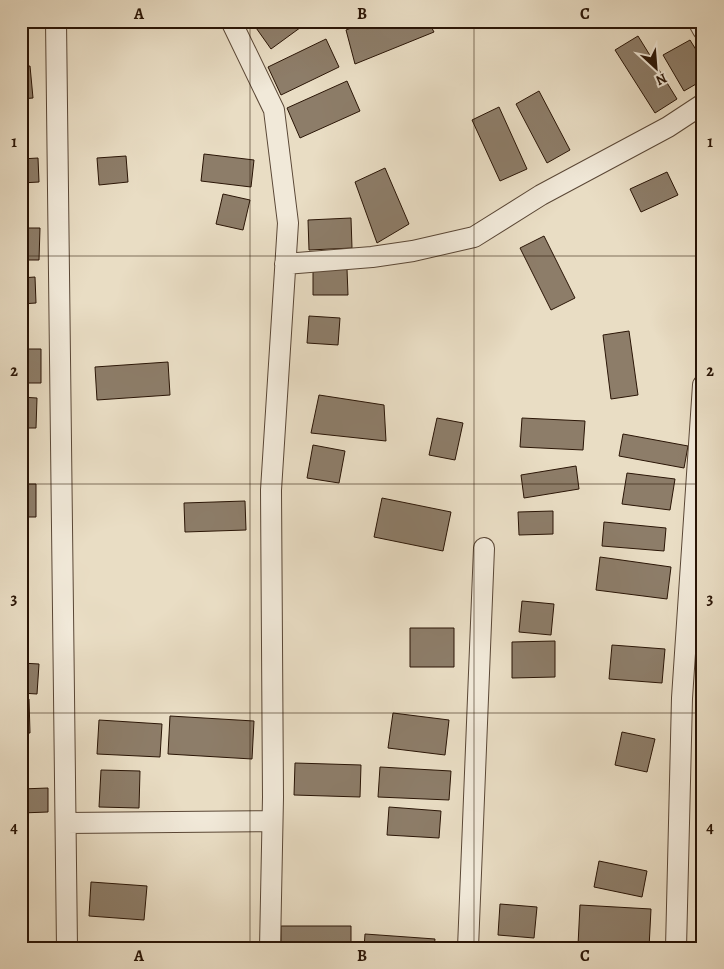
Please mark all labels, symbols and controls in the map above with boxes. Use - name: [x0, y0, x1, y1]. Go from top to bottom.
- text: A: [133, 3, 145, 25]
- text: B: [357, 3, 367, 25]
- text: C: [580, 3, 590, 25]
- north arrow: [632, 42, 682, 92]
- text: N: [653, 68, 670, 90]
- text: 1: [11, 131, 17, 153]
- text: 1: [707, 131, 713, 153]
- text: 2: [10, 360, 18, 382]
- text: 2: [706, 360, 714, 382]
- text: 3: [11, 588, 18, 610]
- text: 3: [707, 588, 714, 610]
- text: 4: [10, 817, 18, 839]
- text: 4: [706, 817, 714, 839]
- text: A: [133, 945, 145, 967]
- text: B: [357, 945, 367, 967]
- text: C: [580, 945, 590, 967]

